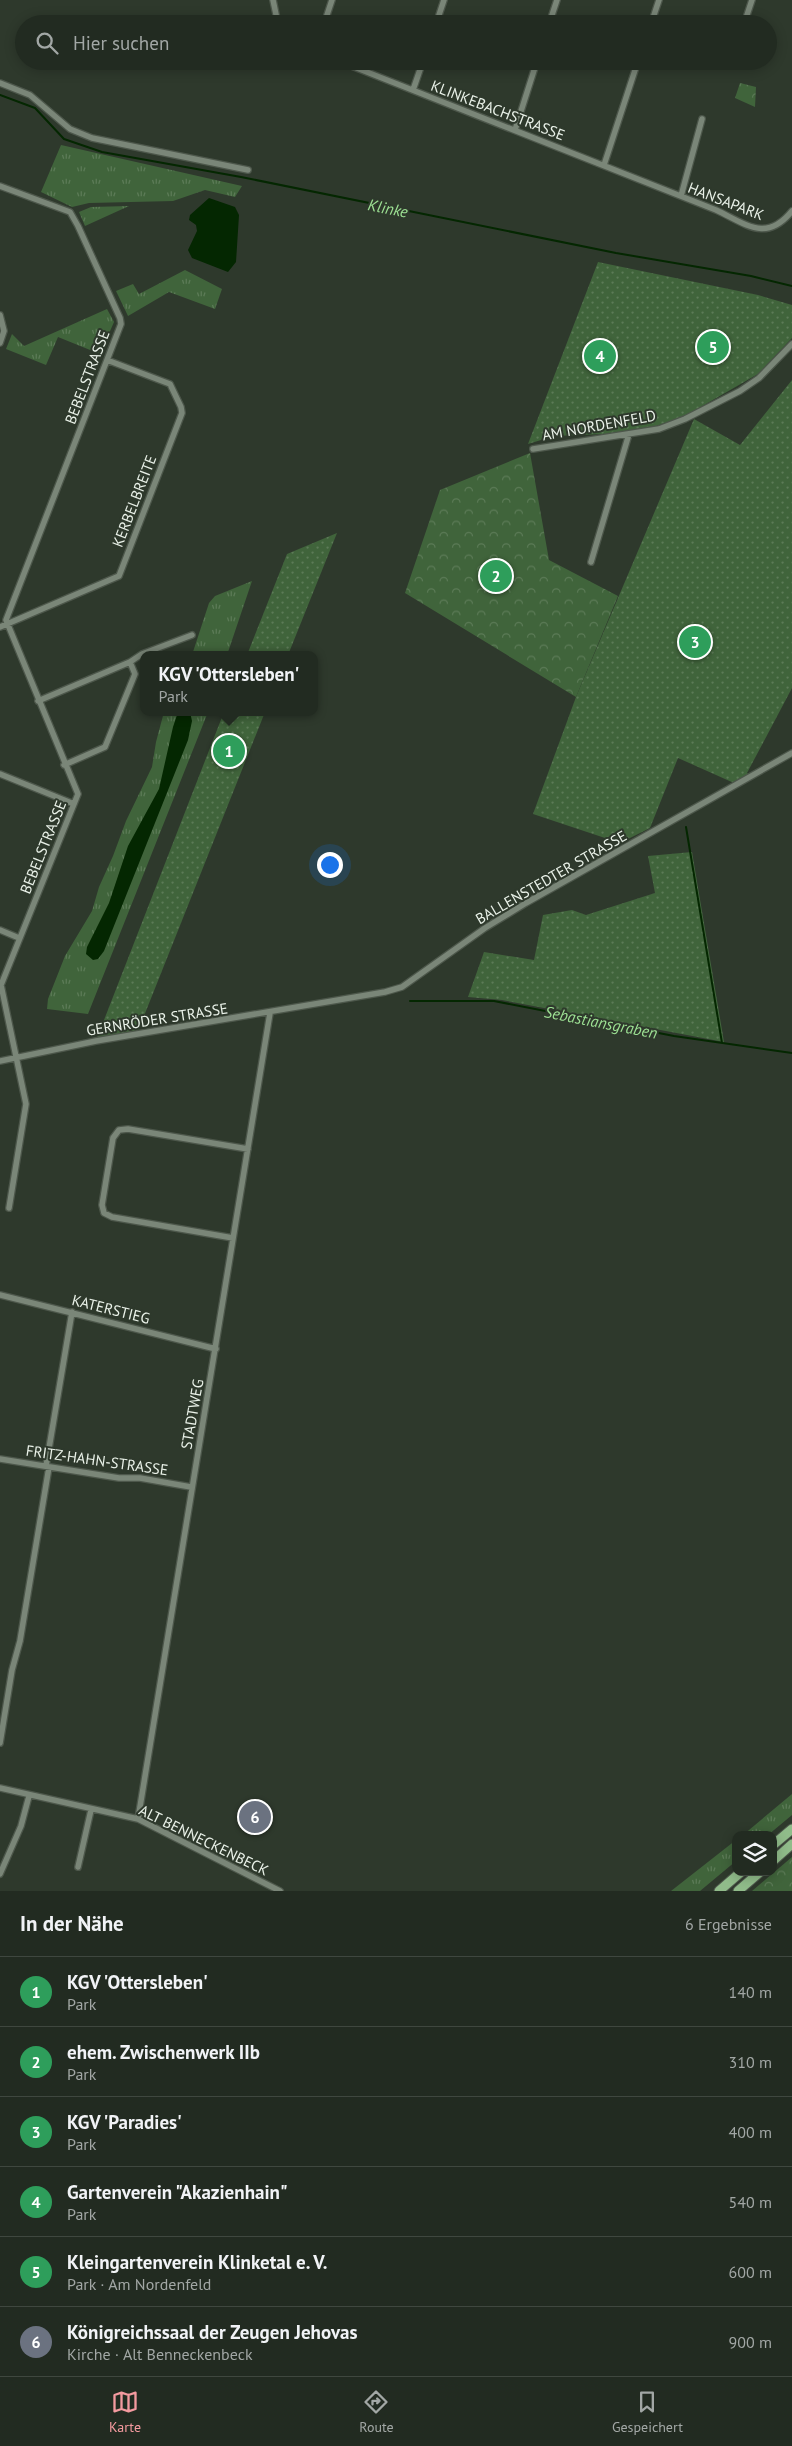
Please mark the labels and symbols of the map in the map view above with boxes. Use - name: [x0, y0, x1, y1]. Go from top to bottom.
- street label: KLINKEBACHSTRASSE: [428, 76, 568, 144]
- street label: HANSAPARK: [685, 178, 767, 224]
- water label: Klinke: [366, 194, 410, 222]
- street label: BEBELSTRASSE: [60, 327, 114, 427]
- pin: 5: [697, 328, 729, 366]
- pin: 4: [584, 337, 616, 375]
- street label: AM NORDENFELD: [541, 406, 657, 444]
- street label: KERBELBREITE: [108, 452, 160, 550]
- pin: 2: [480, 557, 512, 595]
- pin: 3: [679, 623, 711, 661]
- pin: 1: [213, 732, 245, 770]
- street label: BEBELSTRASSE: [16, 798, 70, 896]
- street label: BALLENSTEDTER STRASSE: [472, 826, 630, 928]
- your location: [317, 852, 343, 878]
- street label: GERNRÖDER STRASSE: [85, 998, 229, 1040]
- water label: Sebastiansgraben: [543, 1001, 659, 1043]
- street label: KATERSTIEG: [70, 1290, 152, 1328]
- street label: STADTWEG: [176, 1377, 208, 1451]
- street label: FRITZ-HAHN-STRASSE: [25, 1441, 169, 1479]
- pin: 6: [239, 1798, 271, 1836]
- street label: ALT BENNECKENBECK: [136, 1800, 272, 1880]

